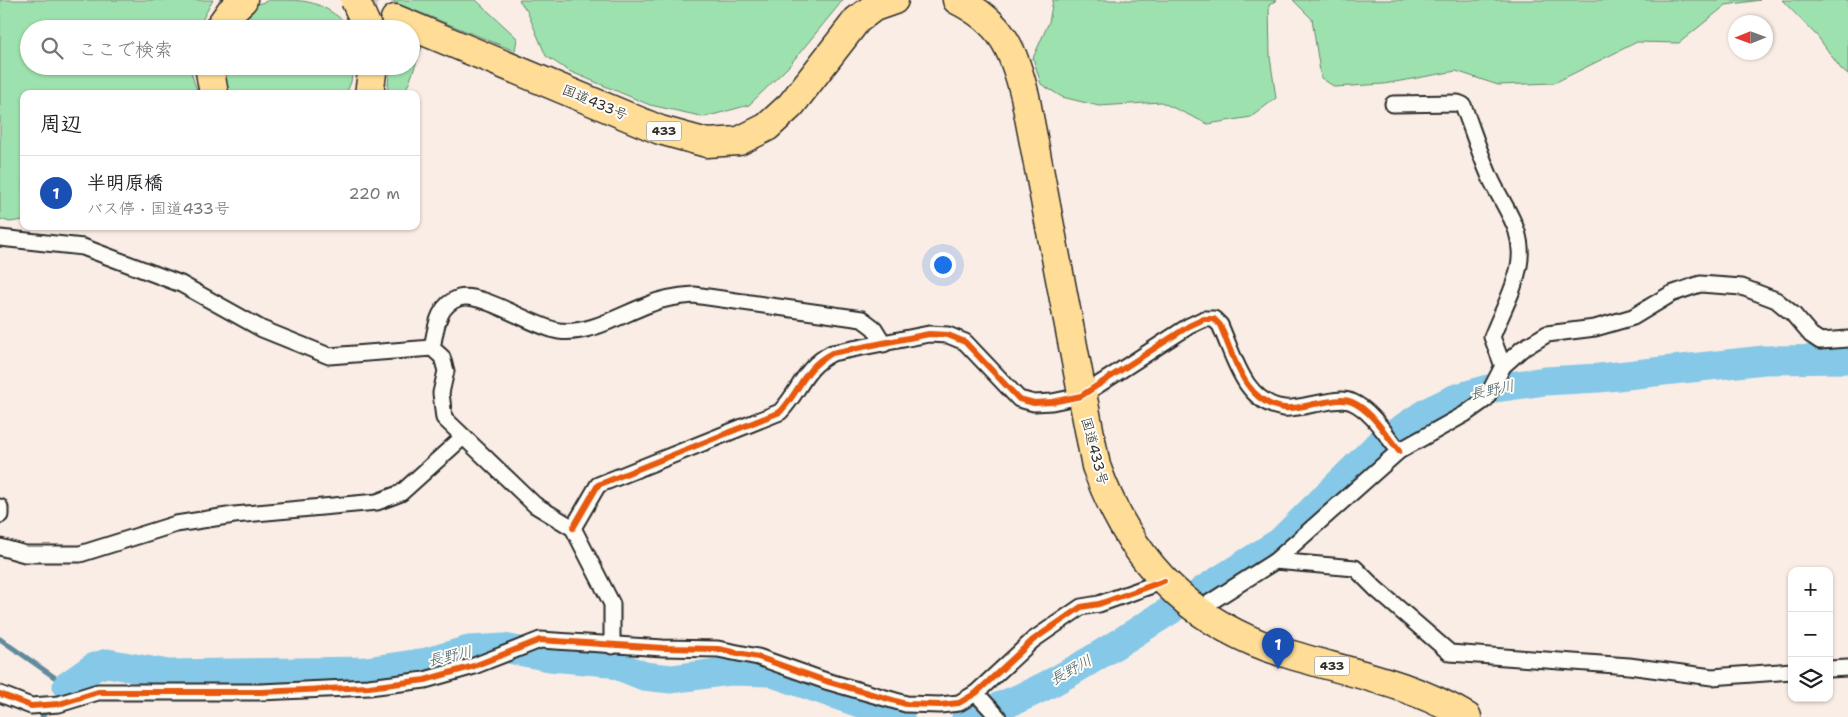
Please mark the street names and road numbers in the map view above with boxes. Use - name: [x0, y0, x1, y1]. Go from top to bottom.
- street label: 国道433号: [559, 80, 631, 124]
- road number: 433: [646, 122, 682, 140]
- street label: 国道433号: [1077, 415, 1113, 487]
- road number: 433: [1314, 656, 1350, 676]

